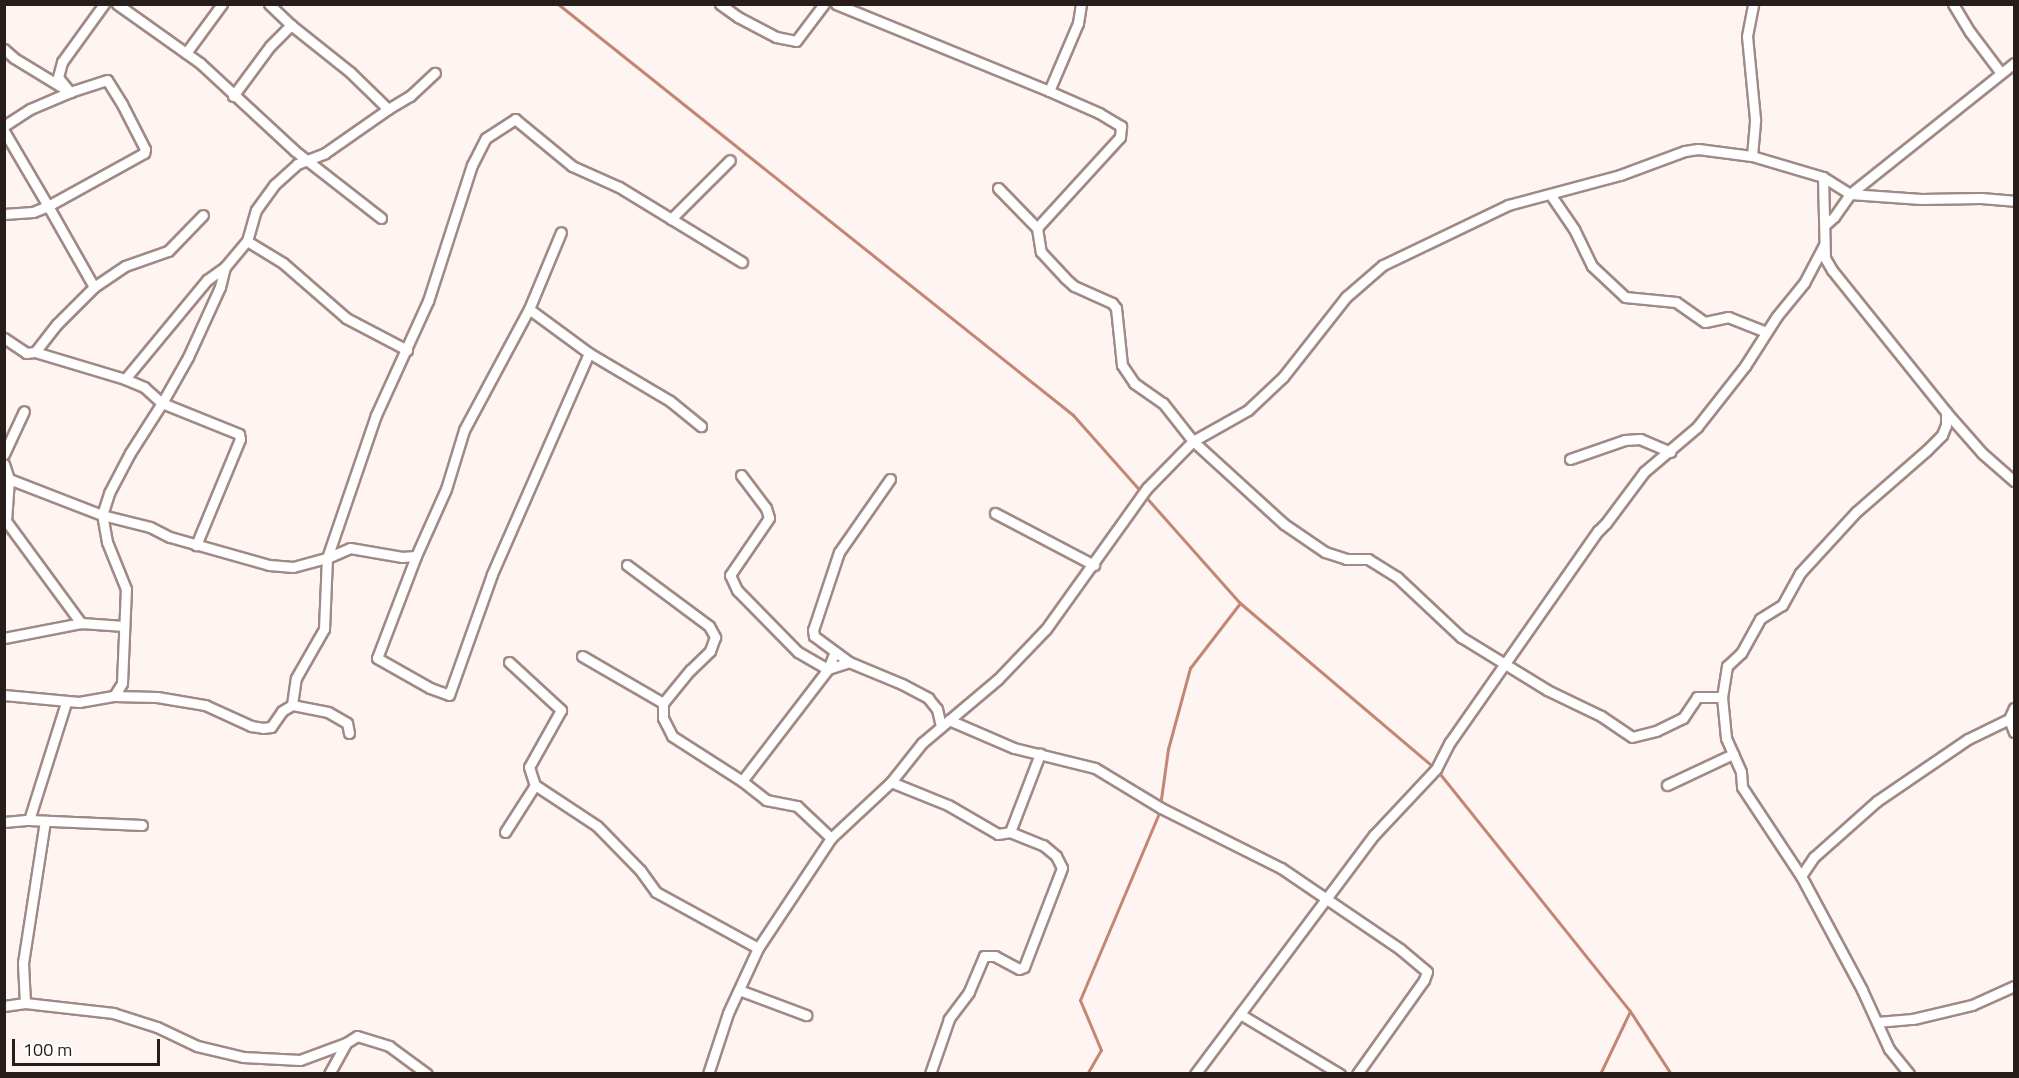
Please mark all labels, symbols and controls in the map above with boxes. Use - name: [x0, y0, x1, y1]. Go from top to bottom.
- scale bar: [15, 1027, 164, 1065]
- text: 100 m: [23, 1036, 72, 1063]

